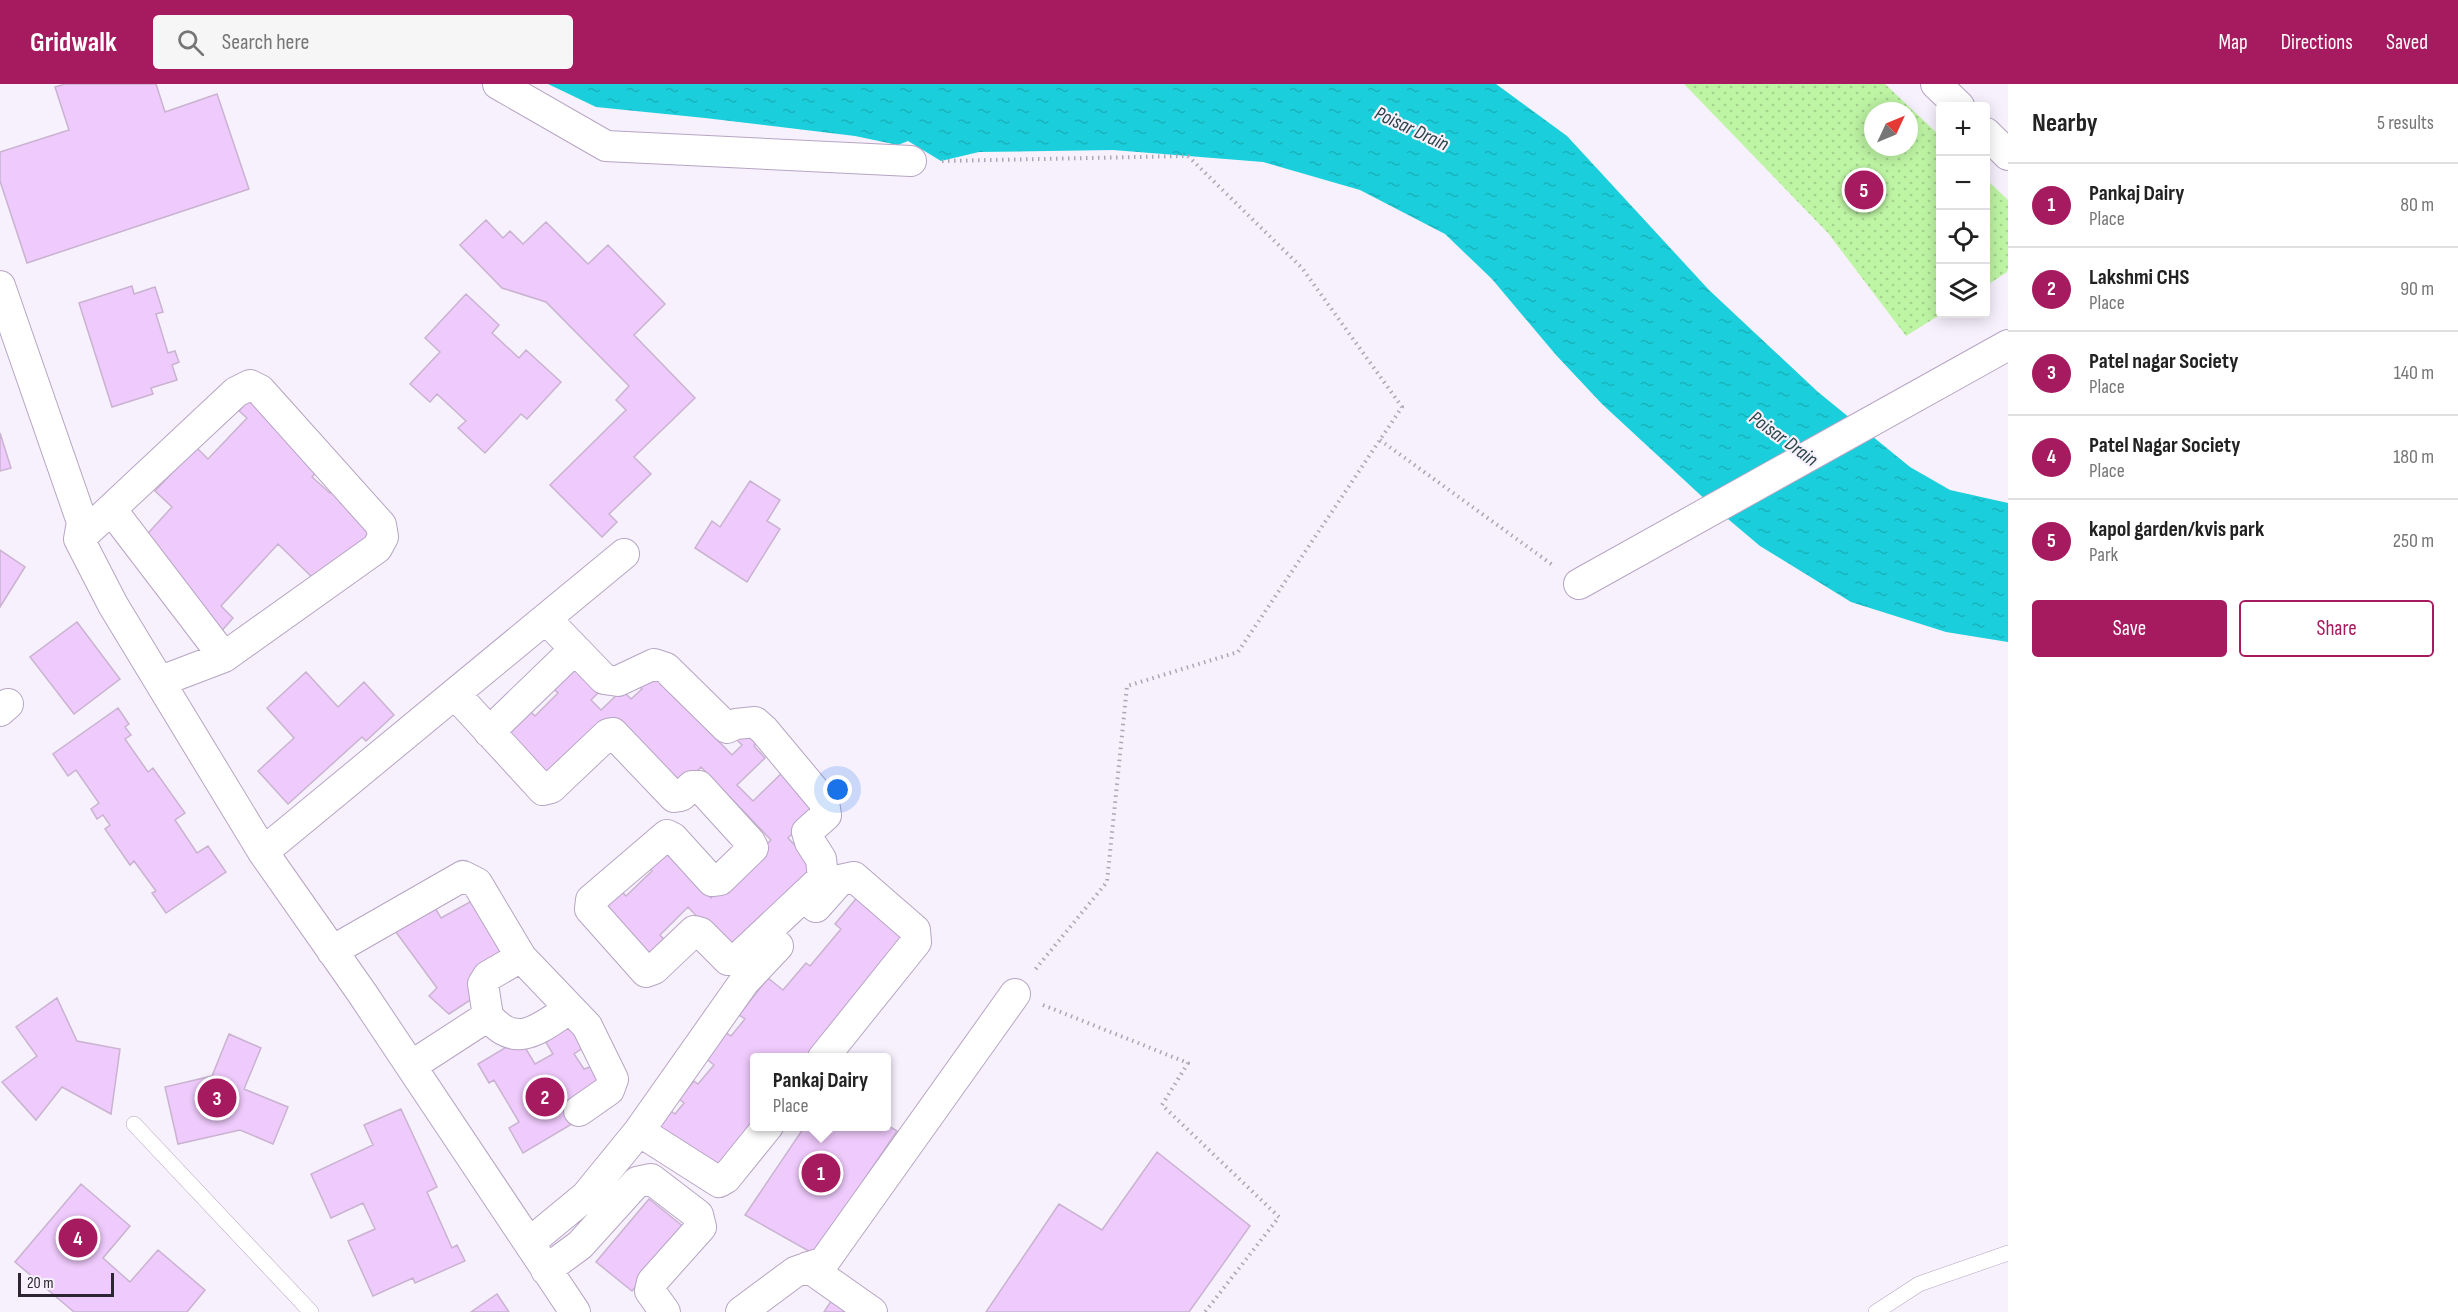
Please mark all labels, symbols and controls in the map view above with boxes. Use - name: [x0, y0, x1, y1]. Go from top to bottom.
- search box: [153, 15, 573, 69]
- text: Gridwalk: [30, 26, 117, 59]
- icon: search: [174, 26, 207, 59]
- text: Search here: [222, 29, 309, 56]
- text: Map: [2218, 30, 2248, 55]
- text: Directions: [2281, 30, 2353, 55]
- text: Saved: [2386, 30, 2428, 55]
- water label: Poisar Drain: [1371, 101, 1452, 156]
- north arrow: [1864, 102, 1918, 156]
- map controls: [1936, 102, 1990, 318]
- button: +: [1936, 102, 1990, 156]
- text: Nearby: [2032, 108, 2098, 139]
- text: 5 results: [2377, 111, 2434, 135]
- button: −: [1936, 156, 1990, 210]
- pin: 5: [1844, 168, 1884, 212]
- text: Pankaj Dairy: [2089, 180, 2184, 207]
- text: 1: [2048, 193, 2055, 217]
- text: 80 m: [2400, 193, 2434, 217]
- text: Place: [2089, 207, 2125, 231]
- button: locate: [1936, 210, 1990, 264]
- button: layers: [1936, 264, 1990, 318]
- text: Lakshmi CHS: [2089, 264, 2189, 291]
- text: 2: [2047, 277, 2056, 301]
- text: 90 m: [2400, 277, 2434, 301]
- text: Place: [2089, 291, 2125, 315]
- text: Patel nagar Society: [2089, 348, 2238, 375]
- text: 3: [2047, 361, 2056, 385]
- text: 140 m: [2394, 361, 2434, 385]
- text: Place: [2089, 375, 2125, 399]
- water label: Poisar Drain: [1744, 406, 1822, 472]
- text: Patel Nagar Society: [2089, 432, 2240, 459]
- text: 4: [2047, 445, 2056, 469]
- text: 180 m: [2393, 445, 2434, 469]
- text: Place: [2089, 459, 2125, 483]
- text: kapol garden/kvis park: [2089, 516, 2264, 543]
- text: 5: [2047, 529, 2056, 553]
- text: 250 m: [2393, 529, 2434, 553]
- text: Park: [2089, 543, 2118, 567]
- button: Save: [2032, 600, 2227, 657]
- button: Share: [2239, 600, 2434, 657]
- your location: [823, 775, 852, 804]
- popup: [750, 1053, 891, 1131]
- text: Pankaj Dairy: [773, 1067, 868, 1094]
- pin: 2: [526, 1074, 564, 1120]
- pin: 3: [198, 1076, 236, 1120]
- text: Place: [773, 1094, 809, 1118]
- pin: 1: [802, 1150, 840, 1196]
- pin: 4: [58, 1216, 98, 1260]
- scale bar: [18, 1270, 114, 1298]
- text: 20 m: [27, 1274, 54, 1293]

